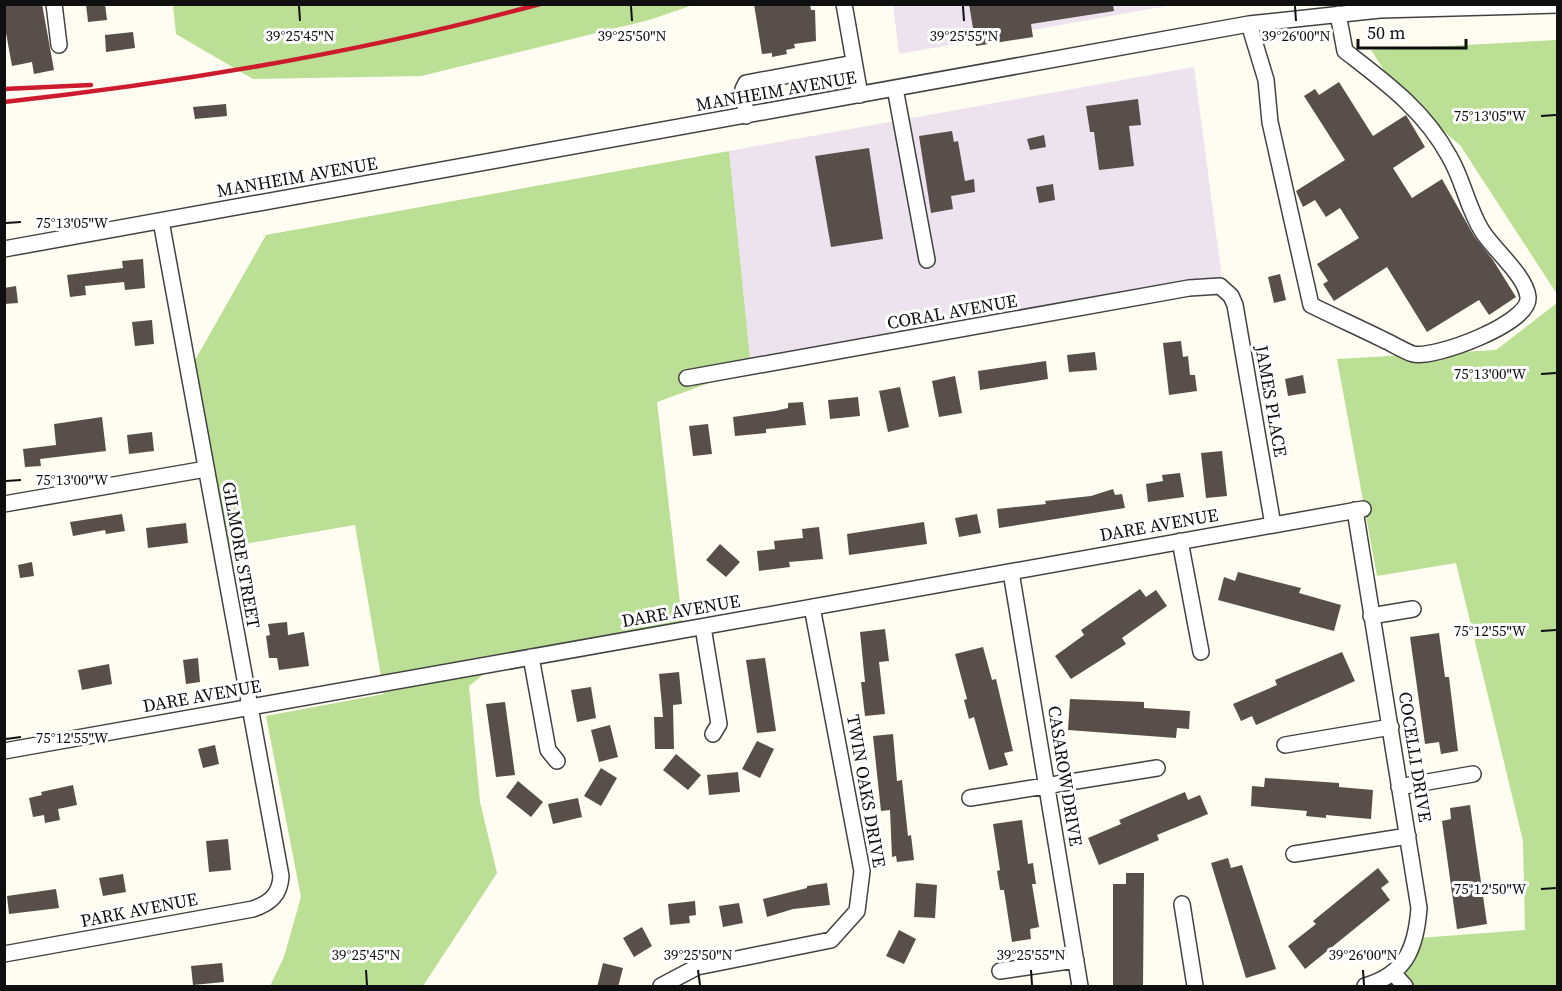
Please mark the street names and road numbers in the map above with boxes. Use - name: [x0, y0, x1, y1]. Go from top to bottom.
- street label: MANHEIM AVENUE: [694, 64, 858, 117]
- street label: MANHEIM AVENUE: [215, 150, 379, 203]
- street label: CORAL AVENUE: [885, 288, 1019, 335]
- street label: JAMES PLACE: [1249, 342, 1294, 459]
- street label: GILMORE STREET: [216, 480, 267, 630]
- street label: DARE AVENUE: [1098, 502, 1220, 547]
- street label: DARE AVENUE: [620, 588, 742, 633]
- street label: DARE AVENUE: [141, 673, 263, 718]
- street label: COCELLI DRIVE: [1393, 690, 1438, 824]
- street label: CASAROW DRIVE: [1042, 704, 1089, 848]
- street label: TWIN OAKS DRIVE: [841, 712, 892, 870]
- street label: PARK AVENUE: [78, 886, 200, 933]

